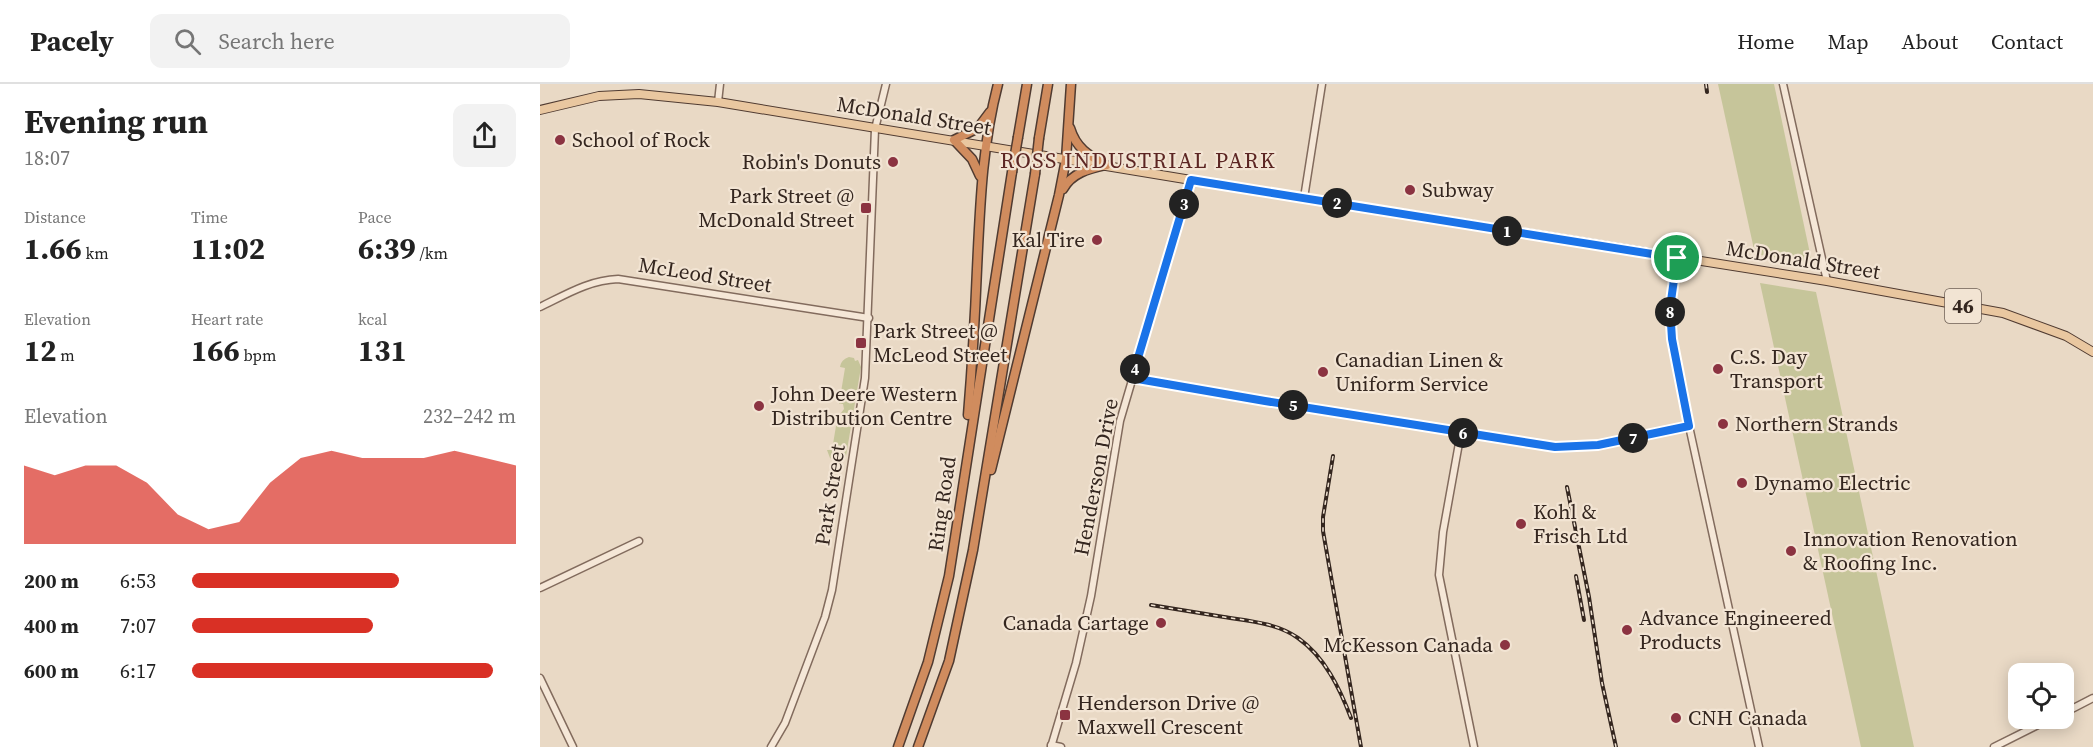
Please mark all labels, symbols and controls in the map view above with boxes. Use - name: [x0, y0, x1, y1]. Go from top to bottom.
- search box: [150, 14, 570, 68]
- text: Pacely: [30, 22, 114, 60]
- icon: search: [171, 25, 204, 58]
- text: Search here: [219, 26, 335, 56]
- text: Home: [1737, 27, 1795, 56]
- text: Map: [1828, 27, 1869, 56]
- text: About: [1902, 27, 1958, 56]
- text: Contact: [1991, 27, 2063, 56]
- street label: McDonald Street: [835, 89, 993, 142]
- text: Evening run: [24, 99, 208, 144]
- button: share: [453, 104, 516, 167]
- place label: School of Rock: [572, 125, 710, 154]
- marker: School of Rock: [553, 133, 567, 147]
- text: 18:07: [24, 144, 70, 172]
- district label: ROSS INDUSTRIAL PARK: [1000, 145, 1276, 175]
- place label: Robin's Donuts: [742, 147, 881, 176]
- marker: Robin's Donuts: [886, 155, 900, 169]
- place label: Subway: [1422, 175, 1494, 204]
- place label: Park Street @ McDonald Street: [698, 181, 854, 234]
- marker: Subway: [1403, 183, 1417, 197]
- pin: 2: [1322, 188, 1352, 218]
- pin: 3: [1169, 189, 1199, 219]
- text: 2: [1333, 192, 1341, 214]
- text: 3: [1180, 193, 1188, 215]
- marker: Park Street @ McDonald Street: [859, 201, 873, 215]
- text: Distance: [24, 206, 86, 228]
- text: Time: [191, 206, 228, 228]
- text: Pace: [358, 206, 392, 228]
- pin: 1: [1492, 216, 1522, 246]
- text: 1: [1503, 220, 1511, 242]
- place label: Kal Tire: [1011, 225, 1085, 254]
- text: 1.66: [24, 228, 82, 269]
- text: 11:02: [191, 228, 265, 269]
- text: 6:39: [358, 228, 416, 269]
- pin: [1651, 232, 1702, 283]
- marker: Kal Tire: [1090, 233, 1104, 247]
- street label: McDonald Street: [1724, 233, 1882, 286]
- icon: arrive: [1660, 241, 1693, 274]
- text: km: [82, 242, 109, 264]
- text: /km: [416, 242, 448, 264]
- street label: McLeod Street: [636, 250, 774, 299]
- road number: 46: [1945, 289, 1981, 323]
- pin: 8: [1655, 297, 1685, 327]
- text: 8: [1666, 301, 1674, 323]
- text: Elevation: [24, 308, 91, 330]
- text: Heart rate: [191, 308, 263, 330]
- text: kcal: [358, 308, 387, 330]
- place label: Park Street @ McLeod Street: [873, 316, 1008, 369]
- text: 12: [24, 330, 57, 371]
- text: 166: [191, 330, 240, 371]
- text: 131: [358, 330, 407, 371]
- marker: Park Street @ McLeod Street: [854, 336, 868, 350]
- place label: C.S. Day Transport: [1730, 342, 1823, 395]
- text: m: [57, 344, 75, 366]
- text: bpm: [240, 344, 276, 366]
- place label: Canadian Linen & Uniform Service: [1335, 345, 1504, 398]
- pin: 4: [1120, 354, 1150, 384]
- text: 4: [1131, 358, 1139, 380]
- marker: C.S. Day Transport: [1711, 362, 1725, 376]
- marker: Canadian Linen & Uniform Service: [1316, 365, 1330, 379]
- place label: John Deere Western Distribution Centre: [770, 379, 958, 432]
- pin: 5: [1278, 390, 1308, 420]
- text: 5: [1289, 394, 1297, 416]
- street label: Henderson Drive: [1066, 396, 1125, 558]
- marker: John Deere Western Distribution Centre: [752, 399, 766, 413]
- text: Elevation: [24, 402, 108, 430]
- text: 232–242 m: [423, 402, 516, 430]
- place label: Northern Strands: [1735, 409, 1898, 438]
- marker: Northern Strands: [1716, 417, 1730, 431]
- pin: 6: [1448, 418, 1478, 448]
- text: 6: [1459, 422, 1467, 444]
- pin: 7: [1618, 423, 1648, 453]
- text: 7: [1629, 427, 1637, 449]
- street label: Park Street: [807, 442, 852, 548]
- street label: Ring Road: [920, 454, 963, 553]
- place label: Dynamo Electric: [1754, 468, 1910, 497]
- marker: Dynamo Electric: [1735, 476, 1749, 490]
- place label: Kohl & Frisch Ltd: [1533, 497, 1628, 550]
- marker: Kohl & Frisch Ltd: [1514, 517, 1528, 531]
- place label: Innovation Renovation & Roofing Inc.: [1803, 524, 2018, 577]
- marker: Innovation Renovation & Roofing Inc.: [1784, 544, 1798, 558]
- text: 200 m: [24, 567, 79, 595]
- text: 6:53: [120, 567, 156, 595]
- place label: Advance Engineered Products: [1639, 603, 1832, 656]
- place label: Canada Cartage: [1003, 608, 1149, 637]
- text: 400 m: [24, 612, 79, 640]
- text: 7:07: [120, 612, 156, 640]
- marker: Canada Cartage: [1154, 616, 1168, 630]
- marker: Advance Engineered Products: [1620, 623, 1634, 637]
- place label: McKesson Canada: [1323, 630, 1493, 659]
- marker: McKesson Canada: [1498, 638, 1512, 652]
- text: 600 m: [24, 657, 79, 685]
- text: 6:17: [120, 657, 156, 685]
- map controls: [2008, 663, 2074, 729]
- button: locate: [2008, 663, 2074, 729]
- place label: Henderson Drive @ Maxwell Crescent: [1077, 688, 1259, 741]
- place label: CNH Canada: [1688, 703, 1808, 732]
- marker: Henderson Drive @ Maxwell Crescent: [1058, 708, 1072, 722]
- marker: CNH Canada: [1669, 711, 1683, 725]

